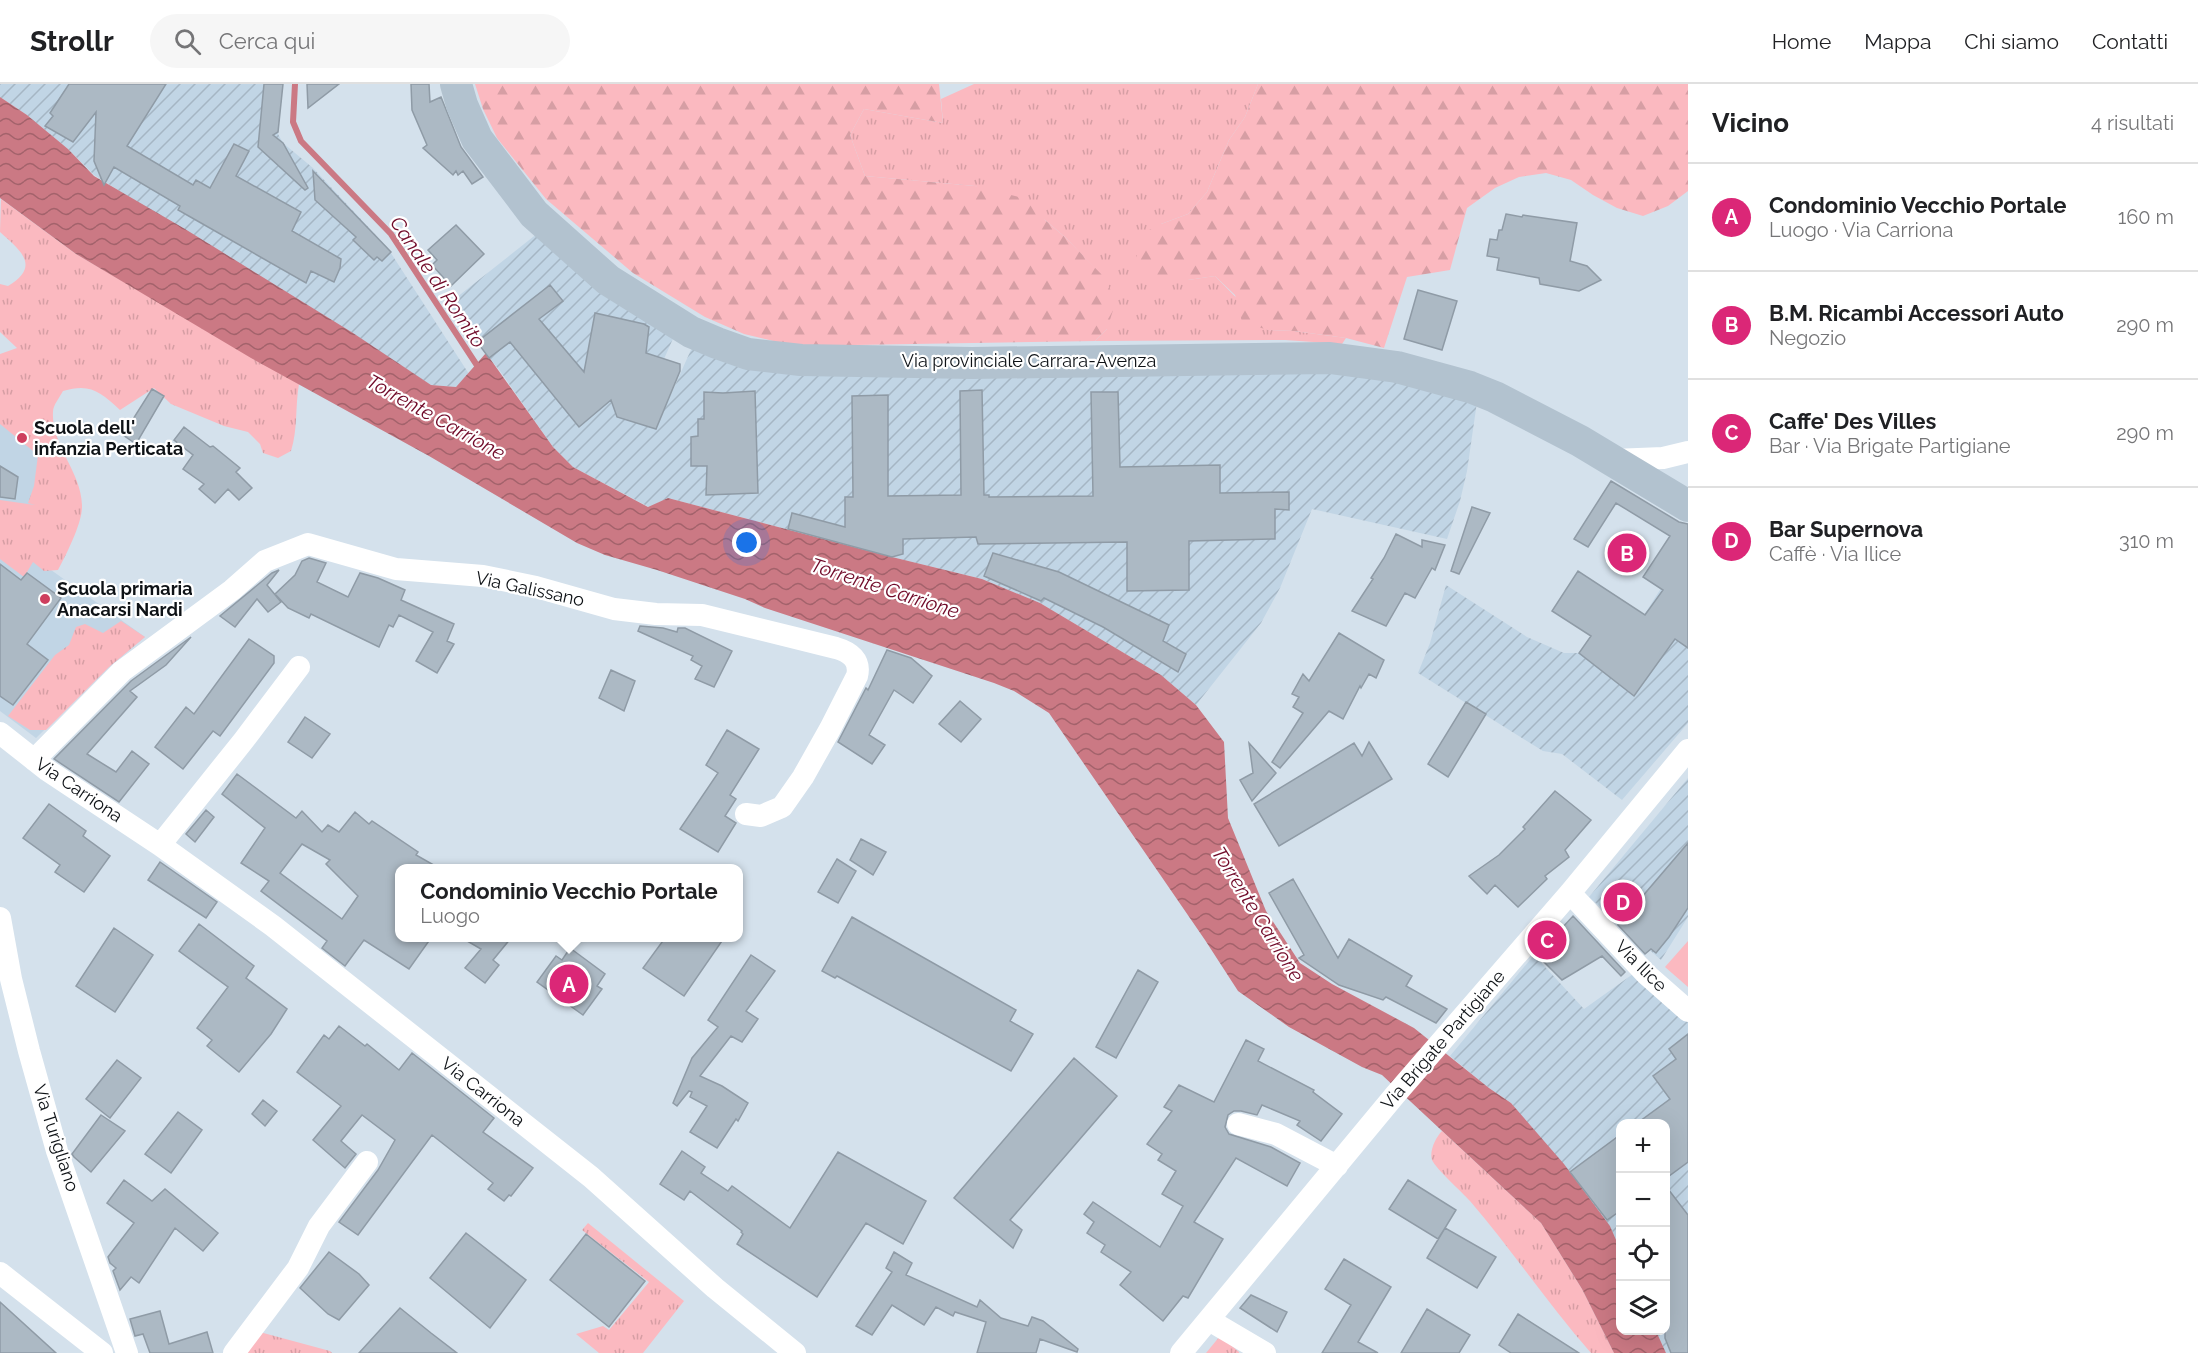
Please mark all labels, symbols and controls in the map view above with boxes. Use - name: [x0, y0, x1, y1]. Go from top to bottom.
- search box: [150, 14, 570, 68]
- text: Strollr: [30, 25, 114, 58]
- icon: search: [171, 25, 204, 58]
- text: Cerca qui: [219, 28, 315, 54]
- text: Home: [1772, 29, 1831, 54]
- text: Mappa: [1864, 29, 1931, 54]
- text: Chi siamo: [1964, 29, 2059, 54]
- text: Contatti: [2092, 29, 2168, 54]
- text: Vicino: [1712, 108, 1789, 138]
- text: 4 risultati: [2091, 111, 2174, 135]
- text: Condominio Vecchio Portale: [1769, 192, 2066, 218]
- text: A: [1725, 205, 1738, 229]
- text: 160 m: [2118, 205, 2174, 229]
- water label: Canale di Romito: [385, 212, 491, 352]
- text: Luogo · Via Carriona: [1769, 218, 1953, 242]
- text: B.M. Ricambi Accessori Auto: [1769, 300, 2064, 326]
- text: B: [1725, 313, 1738, 337]
- text: 290 m: [2116, 313, 2174, 337]
- text: Negozio: [1769, 326, 1846, 350]
- street label: Via provinciale Carrara-Avenza: [902, 350, 1156, 371]
- water label: Torrente Carrione: [363, 369, 510, 465]
- text: Caffe' Des Villes: [1769, 408, 1936, 434]
- place label: Scuola dell' infanzia Perticata: [34, 417, 183, 459]
- text: C: [1725, 421, 1738, 445]
- text: 290 m: [2116, 421, 2174, 445]
- marker: Scuola dell' infanzia Perticata: [15, 431, 29, 445]
- text: Bar · Via Brigate Partigiane: [1769, 434, 2011, 458]
- text: Bar Supernova: [1769, 516, 1923, 542]
- your location: [732, 528, 761, 557]
- text: D: [1724, 529, 1739, 553]
- text: 310 m: [2119, 529, 2174, 553]
- pin: B: [1608, 530, 1646, 576]
- text: Caffè · Via Ilice: [1769, 542, 1901, 566]
- water label: Torrente Carrione: [808, 553, 962, 623]
- street label: Via Galissano: [474, 567, 587, 610]
- place label: Scuola primaria Anacarsi Nardi: [57, 578, 193, 620]
- marker: Scuola primaria Anacarsi Nardi: [38, 592, 52, 606]
- street label: Via Carriona: [32, 753, 127, 826]
- water label: Torrente Carrione: [1207, 842, 1309, 986]
- popup: [395, 864, 743, 942]
- text: Condominio Vecchio Portale: [420, 878, 718, 904]
- pin: D: [1604, 880, 1642, 924]
- text: Luogo: [420, 904, 480, 928]
- pin: C: [1528, 918, 1566, 962]
- street label: Via Ilice: [1611, 936, 1672, 996]
- pin: A: [550, 962, 588, 1006]
- street label: Via Brigate Partigiane: [1376, 965, 1509, 1114]
- street label: Via Carriona: [437, 1052, 529, 1131]
- street label: Via Turigliano: [29, 1082, 84, 1194]
- map controls: [1616, 1119, 1670, 1335]
- button: +: [1616, 1119, 1670, 1173]
- button: −: [1616, 1173, 1670, 1227]
- button: locate: [1616, 1227, 1670, 1281]
- button: layers: [1616, 1281, 1670, 1335]

